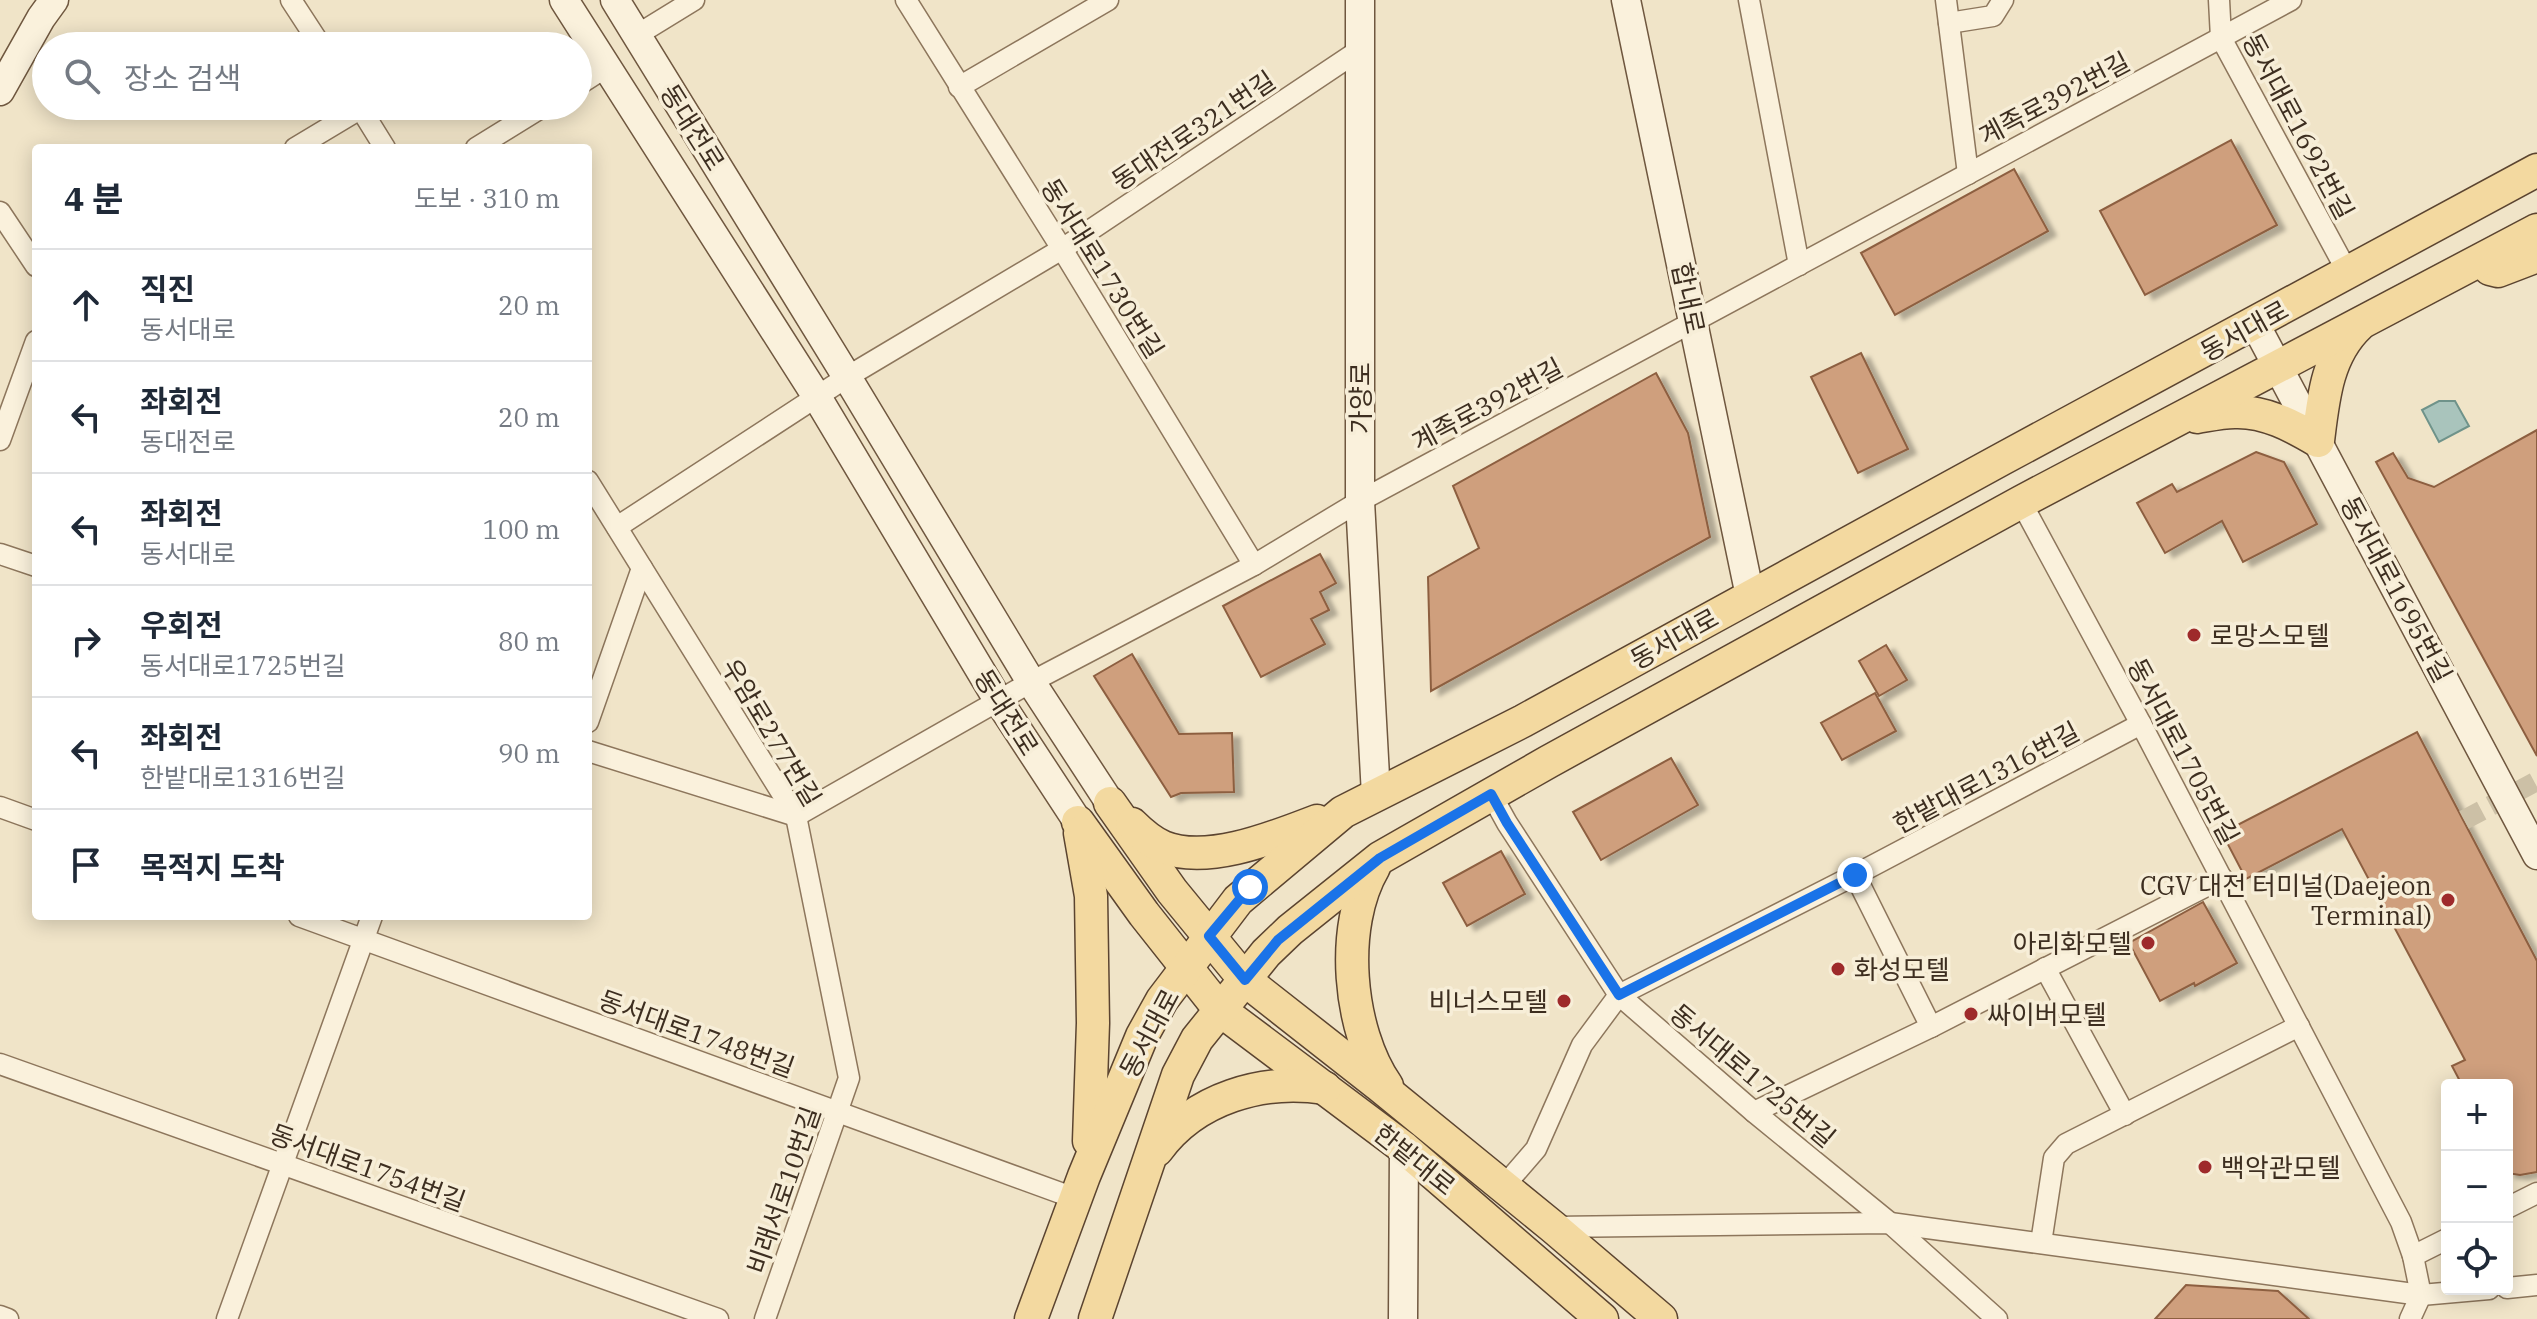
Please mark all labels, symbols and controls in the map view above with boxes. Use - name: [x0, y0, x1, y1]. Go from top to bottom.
- street label: 동서대로1692번길: [2236, 27, 2362, 225]
- search box: [32, 32, 592, 120]
- street label: 계족로392번길: [1973, 44, 2135, 152]
- icon: search: [60, 54, 104, 98]
- text: 장소 검색: [124, 58, 241, 97]
- street label: 동대전로321번길: [1105, 63, 1281, 197]
- street label: 동대전로: [653, 77, 733, 177]
- street label: 동서대로1730번길: [1034, 172, 1172, 364]
- text: 4 분: [64, 176, 124, 220]
- text: 도보 · 310 m: [414, 181, 560, 215]
- street label: 합내로: [1665, 259, 1713, 337]
- text: 직진: [140, 269, 195, 308]
- icon: ahead: [64, 283, 108, 327]
- text: 20 m: [498, 288, 560, 322]
- street label: 동서대로: [2194, 292, 2294, 368]
- text: 동서대로: [140, 312, 236, 346]
- street label: 계족로392번길: [1406, 350, 1568, 458]
- street label: 가양로: [1343, 362, 1377, 434]
- text: 좌회전: [140, 381, 223, 420]
- icon: left: [64, 395, 108, 439]
- text: 20 m: [498, 400, 560, 434]
- text: 동대전로: [140, 424, 236, 458]
- street label: 동서대로1695번길: [2334, 490, 2460, 688]
- text: 좌회전: [140, 493, 223, 532]
- icon: left: [64, 507, 108, 551]
- text: 100 m: [482, 512, 560, 546]
- text: 동서대로: [140, 536, 236, 570]
- street label: 동서대로: [1624, 600, 1724, 676]
- text: 우회전: [140, 605, 223, 644]
- place label: 로망스모텔: [2210, 618, 2330, 652]
- icon: right: [64, 619, 108, 663]
- text: 80 m: [498, 624, 560, 658]
- marker: 로망스모텔: [2185, 626, 2203, 644]
- text: 동서대로1725번길: [140, 648, 346, 682]
- street label: 우암로277번길: [715, 652, 829, 812]
- street label: 동서대로1705번길: [2121, 652, 2247, 850]
- street label: 동대전로: [967, 662, 1047, 762]
- street label: 한밭대로1316번길: [1887, 714, 2085, 840]
- text: 좌회전: [140, 717, 223, 756]
- icon: left: [64, 731, 108, 775]
- text: 90 m: [498, 736, 560, 770]
- text: 한밭대로1316번길: [140, 760, 346, 794]
- icon: arrive: [64, 843, 108, 887]
- text: 목적지 도착: [140, 847, 285, 886]
- route end: [1837, 857, 1873, 893]
- place label: CGV 대전 터미널(Daejeon Terminal): [2140, 868, 2432, 932]
- route start: [1232, 869, 1268, 905]
- marker: CGV 대전 터미널(Daejeon Terminal): [2439, 891, 2457, 909]
- place label: 아리화모텔: [2012, 926, 2132, 960]
- marker: 아리화모텔: [2139, 934, 2157, 952]
- place label: 화성모텔: [1854, 952, 1950, 986]
- marker: 화성모텔: [1829, 960, 1847, 978]
- street label: 동서대로1748번길: [594, 982, 800, 1084]
- street label: 동서대로: [1112, 983, 1186, 1083]
- place label: 비너스모텔: [1428, 984, 1548, 1018]
- marker: 비너스모텔: [1555, 992, 1573, 1010]
- street label: 동서대로1725번길: [1663, 996, 1843, 1154]
- place label: 싸이버모텔: [1987, 997, 2107, 1031]
- marker: 싸이버모텔: [1962, 1005, 1980, 1023]
- map controls: [2441, 1079, 2513, 1295]
- button: +: [2441, 1079, 2513, 1151]
- street label: 비래서로10번길: [738, 1102, 828, 1278]
- street label: 동서대로1754번길: [265, 1116, 471, 1218]
- street label: 한밭대로: [1367, 1116, 1463, 1202]
- place label: 백악관모텔: [2221, 1150, 2341, 1184]
- button: −: [2441, 1151, 2513, 1223]
- marker: 백악관모텔: [2196, 1158, 2214, 1176]
- button: locate: [2441, 1223, 2513, 1295]

